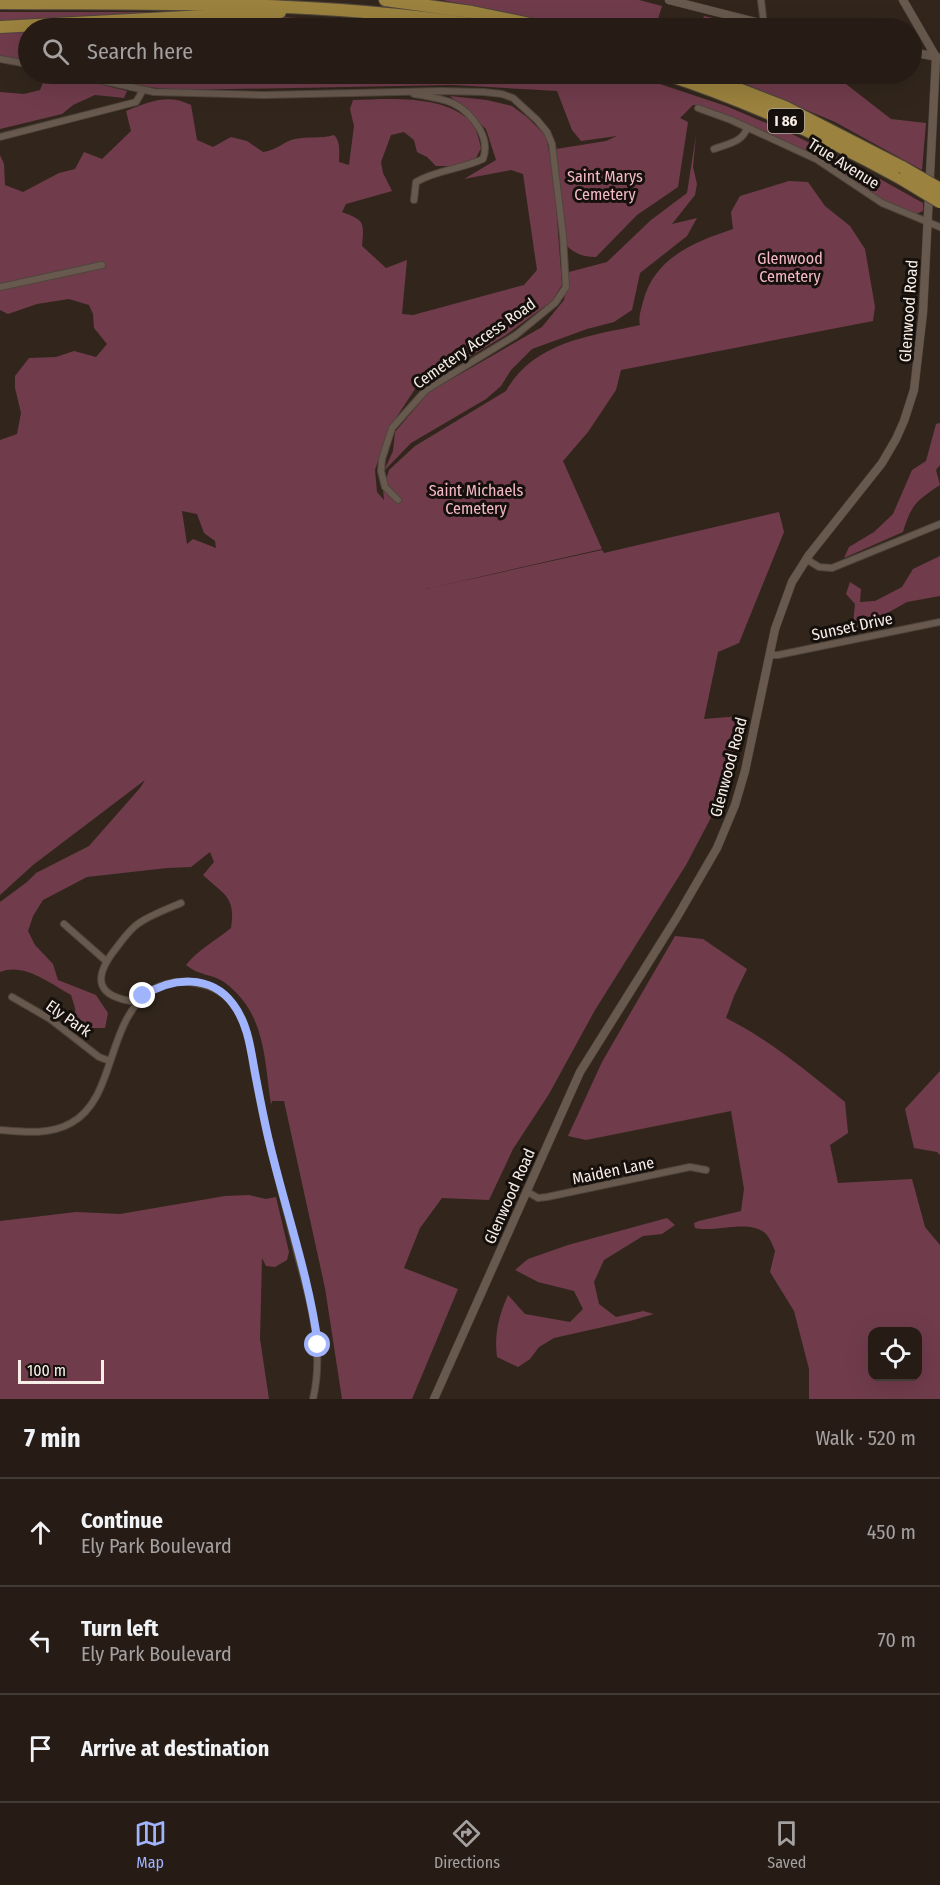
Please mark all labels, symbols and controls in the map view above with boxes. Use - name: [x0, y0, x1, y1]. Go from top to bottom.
- search box: [18, 18, 922, 84]
- icon: search: [39, 35, 72, 68]
- text: Search here: [87, 38, 193, 65]
- road number: I 86: [768, 109, 804, 133]
- street label: True Avenue: [805, 134, 883, 193]
- park label: Saint Marys Cemetery: [567, 167, 643, 204]
- park label: Glenwood Cemetery: [757, 249, 823, 286]
- street label: Glenwood Road: [895, 259, 922, 363]
- street label: Cemetery Access Road: [409, 294, 539, 393]
- park label: Saint Michaels Cemetery: [429, 481, 524, 518]
- street label: Sunset Drive: [810, 609, 894, 644]
- street label: Glenwood Road: [706, 715, 751, 819]
- route end: [129, 982, 155, 1008]
- street label: Ely Park: [42, 996, 95, 1041]
- street label: Glenwood Road: [480, 1146, 539, 1247]
- street label: Maiden Lane: [570, 1153, 656, 1188]
- map controls: [868, 1327, 922, 1381]
- button: locate: [868, 1327, 922, 1381]
- route start: [304, 1331, 330, 1357]
- scale bar: [18, 1357, 104, 1384]
- text: 100 m: [27, 1361, 66, 1380]
- text: 7 min: [24, 1423, 81, 1454]
- text: Walk · 520 m: [815, 1426, 916, 1450]
- text: Continue: [81, 1507, 163, 1534]
- icon: ahead: [24, 1516, 57, 1549]
- text: 450 m: [867, 1520, 916, 1544]
- text: Ely Park Boulevard: [81, 1534, 232, 1558]
- text: Turn left: [81, 1615, 159, 1642]
- icon: left: [24, 1624, 57, 1657]
- text: 70 m: [878, 1628, 916, 1652]
- text: Ely Park Boulevard: [81, 1642, 232, 1666]
- icon: arrive: [24, 1732, 57, 1765]
- text: Arrive at destination: [81, 1735, 269, 1762]
- tab: Map: [134, 1817, 167, 1872]
- tab: Directions: [434, 1817, 500, 1872]
- tab: Saved: [767, 1817, 806, 1872]

